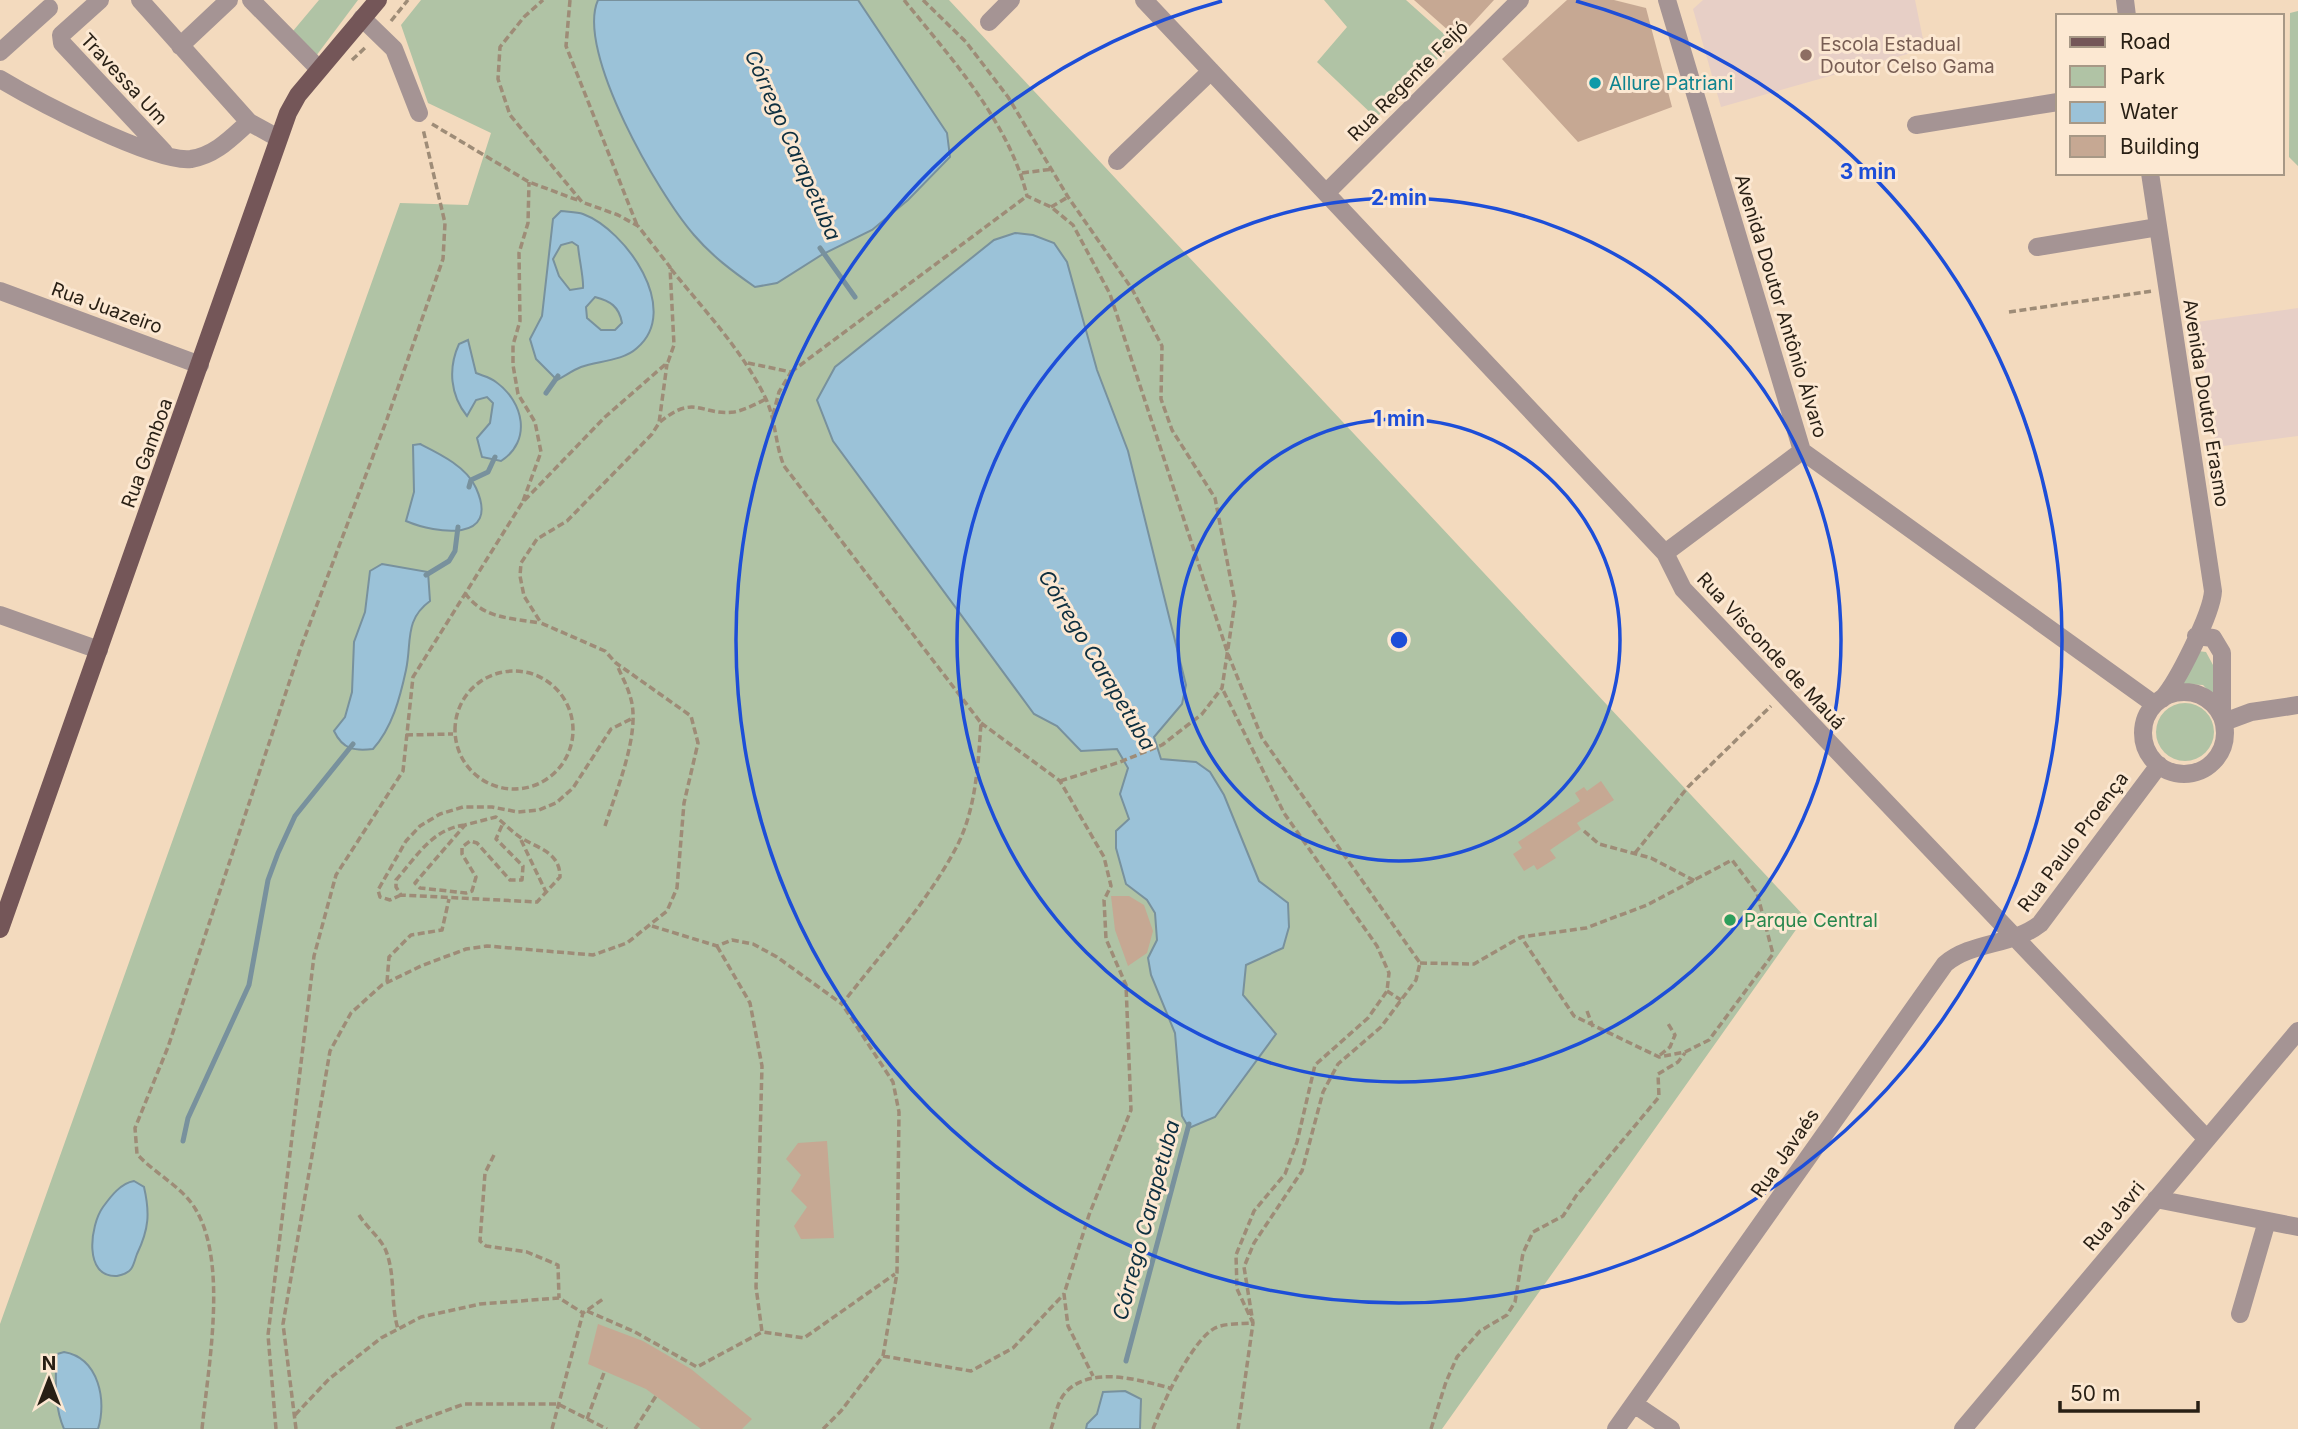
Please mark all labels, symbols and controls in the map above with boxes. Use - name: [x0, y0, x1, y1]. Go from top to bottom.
- legend: [2056, 14, 2284, 175]
- street label: Rua Regente Feijó: [1343, 16, 1473, 146]
- street label: Travessa Um: [76, 28, 172, 130]
- text: Road: [2120, 29, 2171, 54]
- place label: Escola Estadual Doutor Celso Gama: [1820, 33, 1995, 78]
- water label: Córrego Carapetuba: [740, 46, 846, 244]
- marker: Escola Estadual Doutor Celso Gama: [1798, 47, 1814, 63]
- text: Park: [2120, 64, 2165, 89]
- place label: Allure Patriani: [1609, 72, 1733, 95]
- marker: Allure Patriani: [1587, 75, 1603, 91]
- text: Water: [2120, 99, 2178, 124]
- text: Building: [2120, 134, 2200, 159]
- text: 3 min: [1840, 159, 1896, 184]
- street label: Avenida Doutor Antônio Álvaro: [1730, 171, 1833, 441]
- text: 2 min: [1371, 185, 1427, 210]
- street label: Rua Juazeiro: [48, 277, 166, 339]
- street label: Avenida Doutor Erasmo: [2178, 297, 2234, 509]
- street label: Rua Gamboa: [117, 395, 177, 511]
- text: 1 min: [1373, 406, 1425, 431]
- water label: Córrego Carapetuba: [1033, 565, 1161, 755]
- street label: Rua Visconde de Mauá: [1692, 568, 1850, 734]
- centre of rings: [1387, 628, 1411, 652]
- street label: Rua Paulo Proença: [2013, 768, 2133, 916]
- place label: Parque Central: [1744, 909, 1878, 932]
- marker: Parque Central: [1722, 912, 1738, 928]
- street label: Rua Javaés: [1746, 1104, 1824, 1202]
- water label: Córrego Carapetuba: [1107, 1117, 1185, 1323]
- street label: Rua Javri: [2078, 1177, 2150, 1255]
- north arrow: [14, 1345, 84, 1415]
- text: N: [42, 1352, 56, 1375]
- scale bar: [2060, 1370, 2198, 1414]
- text: 50 m: [2070, 1381, 2120, 1406]

